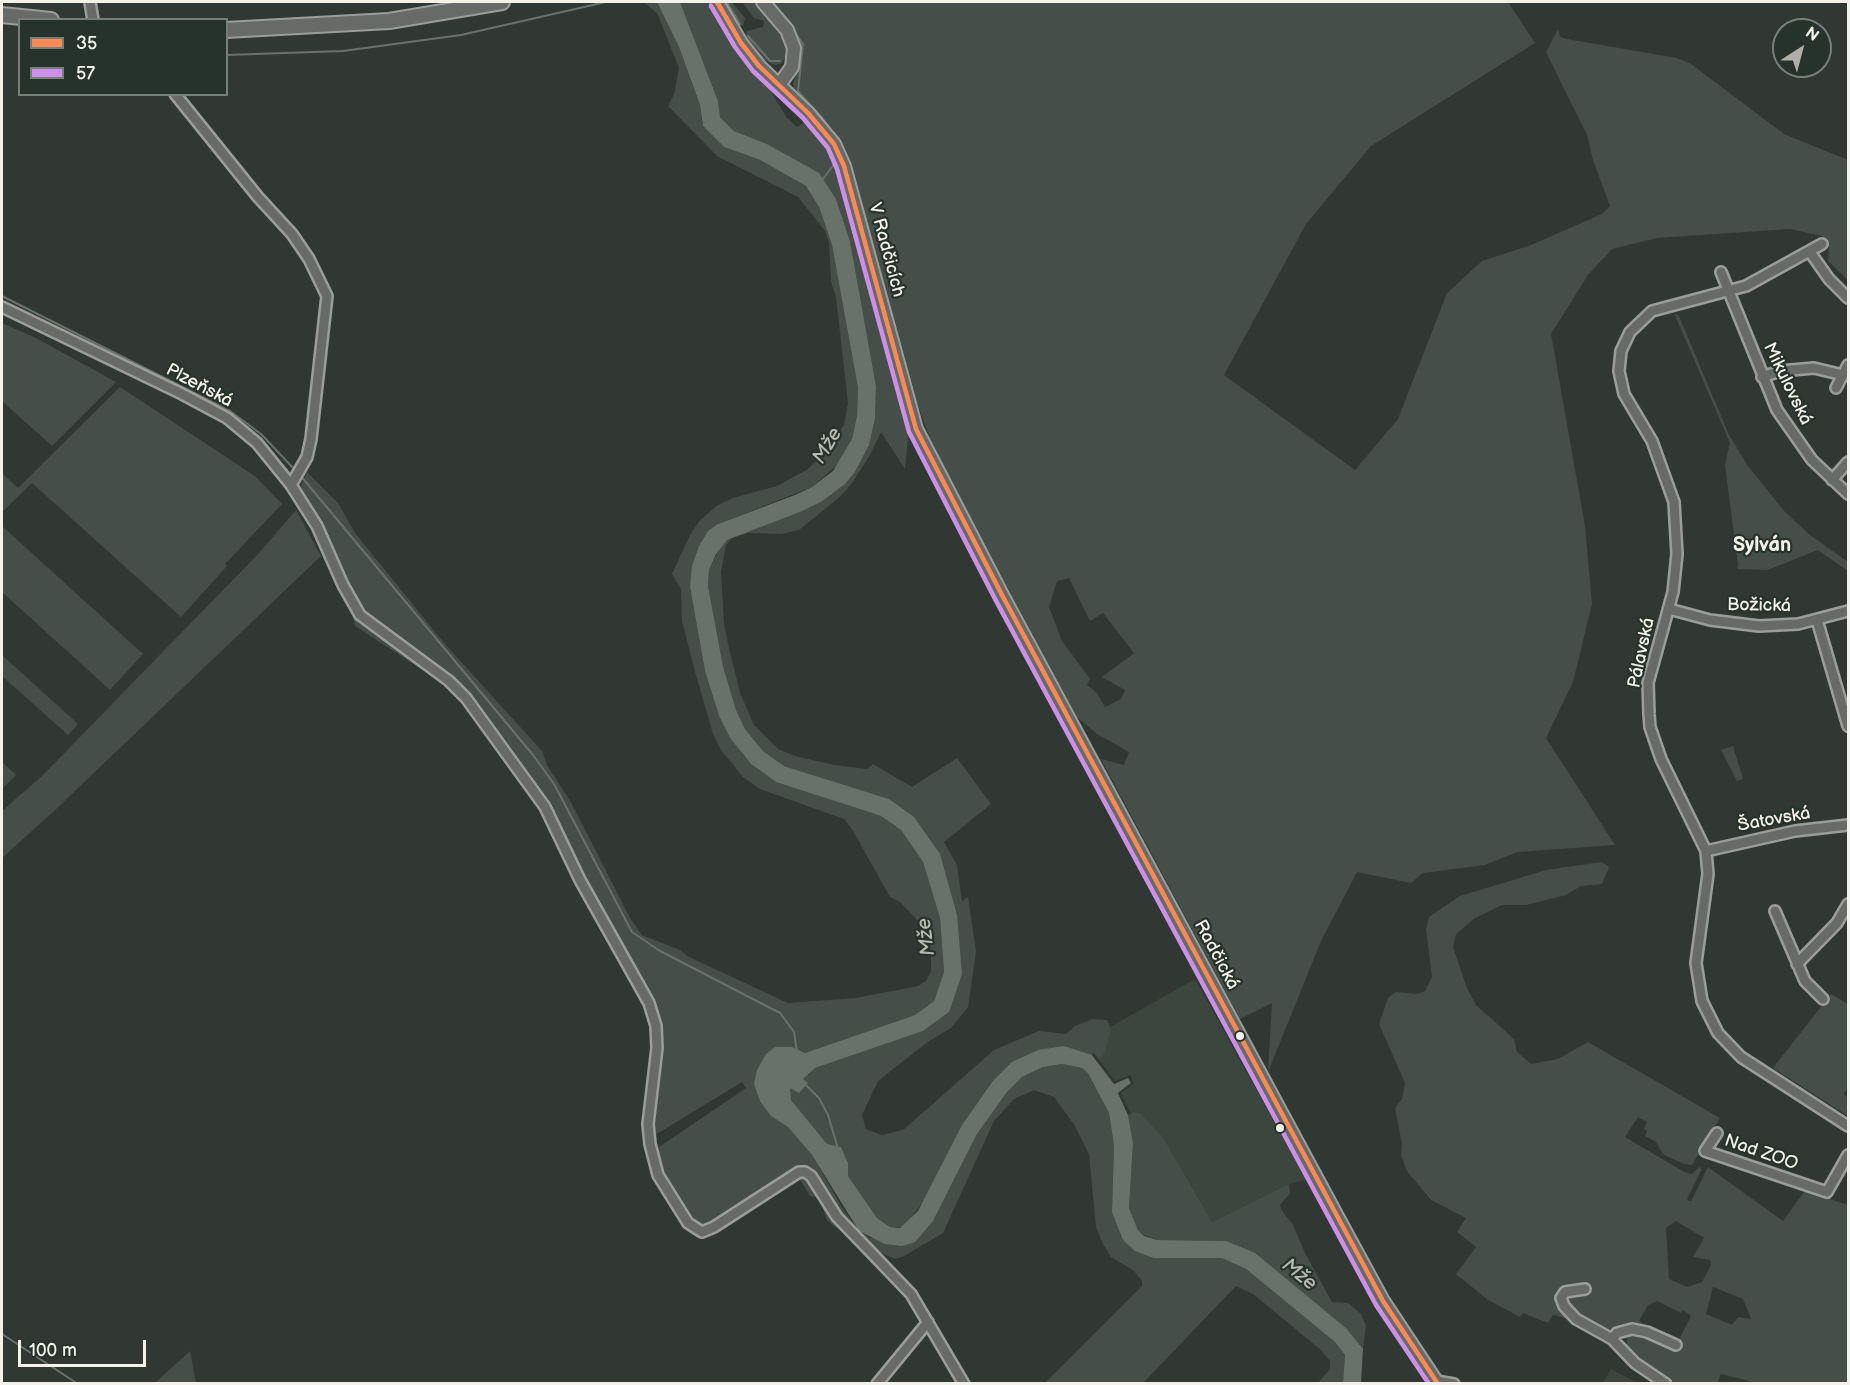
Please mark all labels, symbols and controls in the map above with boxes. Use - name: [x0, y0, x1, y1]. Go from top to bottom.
- legend: [18, 18, 228, 96]
- north arrow: [1772, 18, 1832, 78]
- text: N: [1801, 23, 1822, 46]
- text: 35: [76, 33, 97, 54]
- text: 57: [76, 63, 95, 84]
- street label: V Radčicích: [863, 201, 909, 299]
- street label: Mikulovská: [1758, 339, 1816, 429]
- street label: Plzeňská: [162, 359, 236, 413]
- water label: Mže: [808, 424, 848, 468]
- district label: Sylván: [1733, 534, 1791, 558]
- street label: Božická: [1727, 595, 1791, 617]
- street label: Pálavská: [1624, 616, 1660, 690]
- street label: Šatovská: [1736, 803, 1812, 837]
- water label: Mže: [913, 917, 941, 957]
- street label: Radčická: [1189, 917, 1243, 993]
- unlabelled marker: [1234, 1030, 1246, 1042]
- unlabelled marker: [1274, 1122, 1286, 1134]
- street label: Nad ZOO: [1721, 1130, 1801, 1176]
- water label: Mže: [1277, 1254, 1321, 1296]
- scale bar: [21, 1328, 148, 1366]
- text: 100 m: [29, 1340, 77, 1361]

